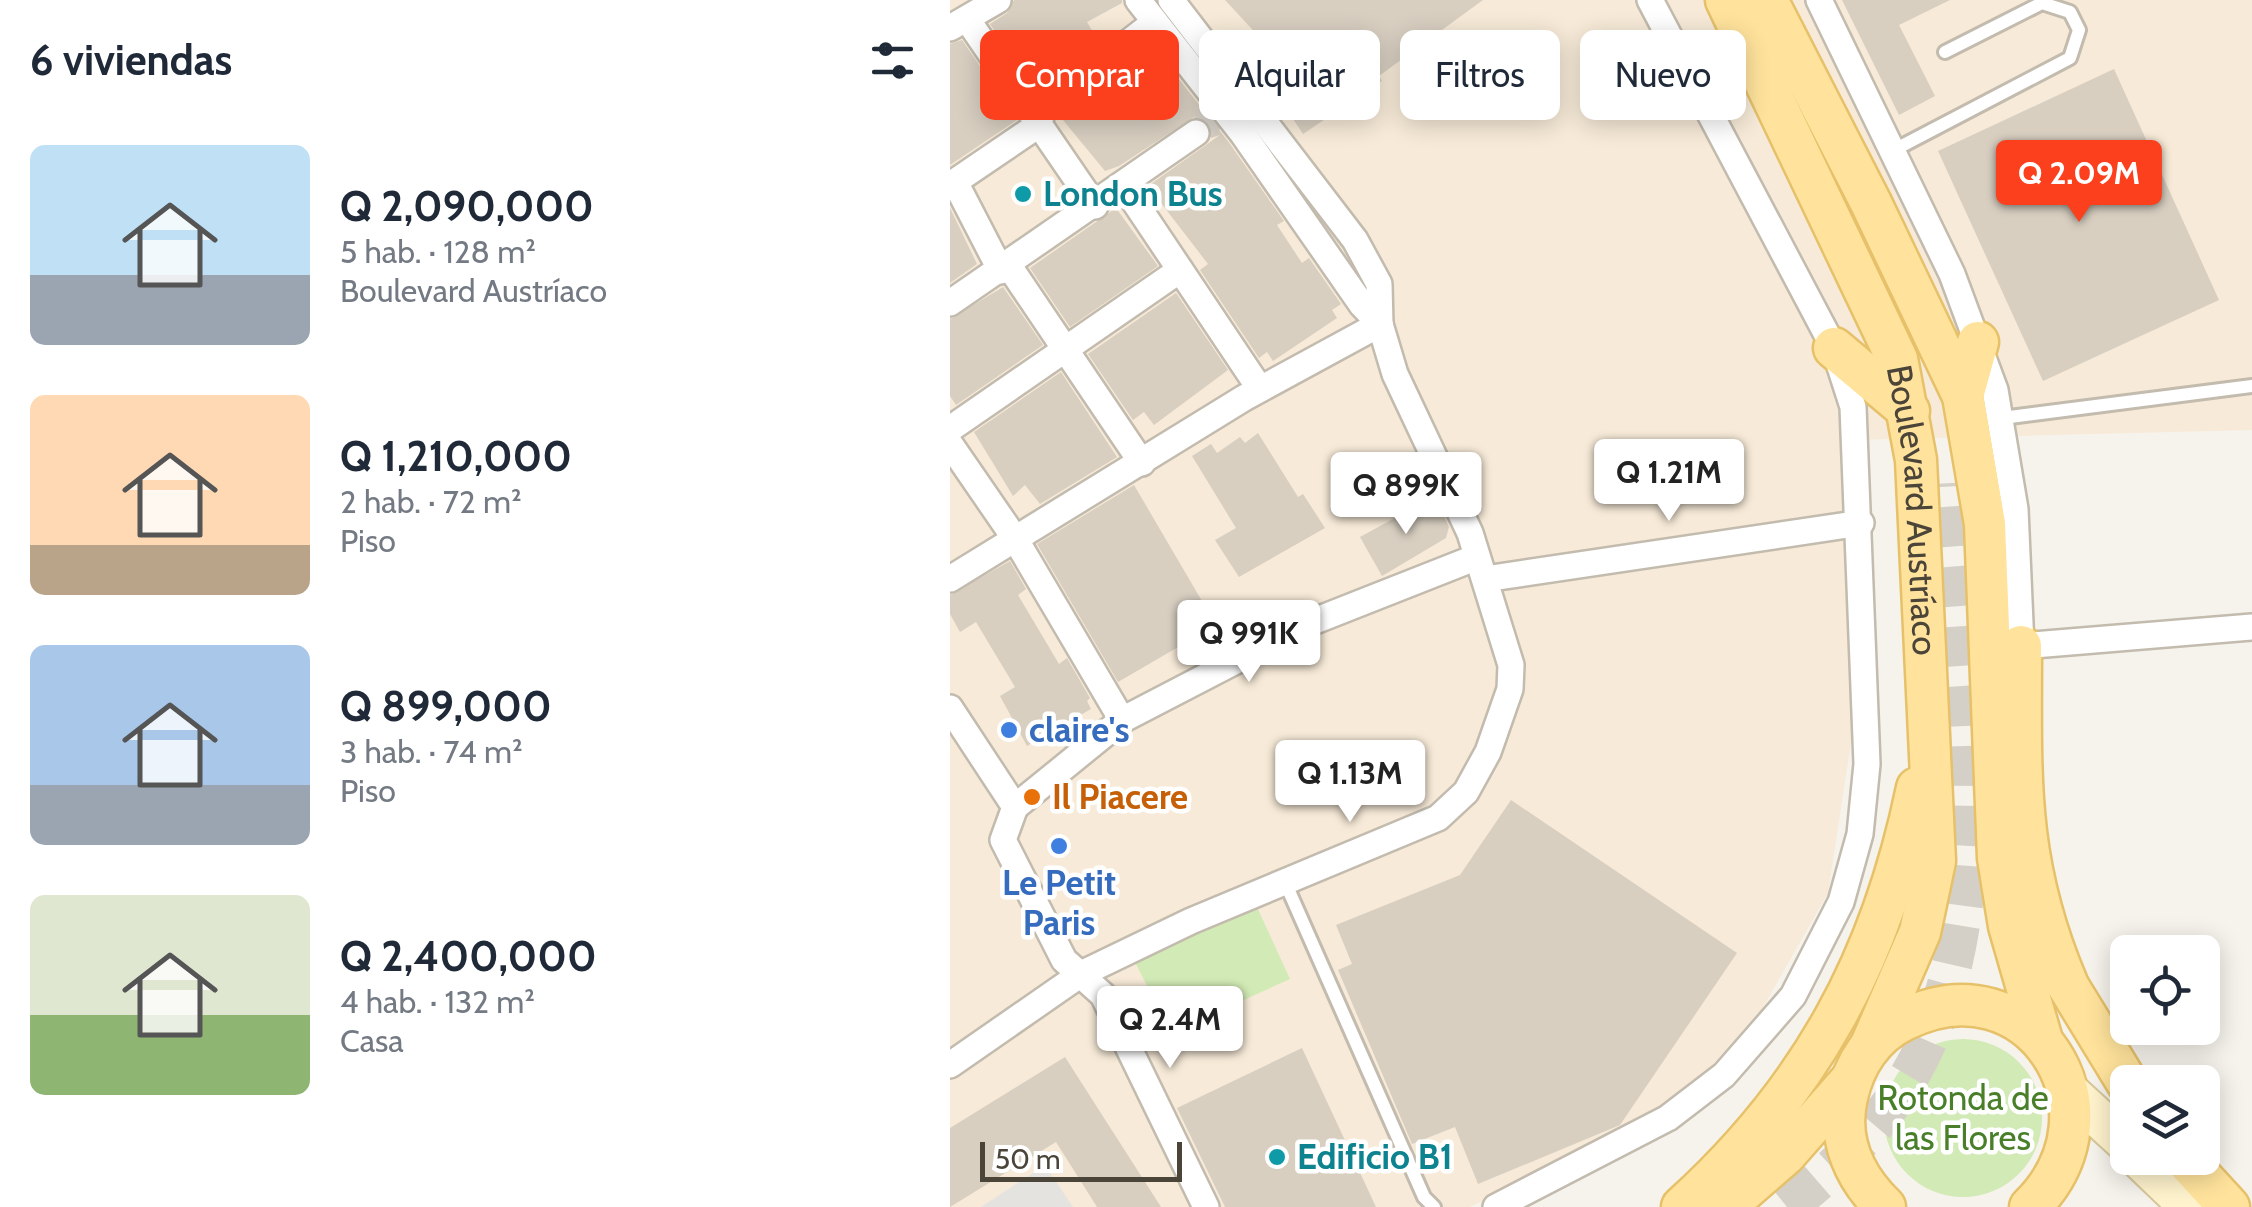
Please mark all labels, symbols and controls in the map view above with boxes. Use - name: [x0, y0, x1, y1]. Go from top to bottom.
- chip: Comprar: [980, 30, 1179, 120]
- chip: Alquilar: [1199, 30, 1380, 120]
- chip: Filtros: [1400, 30, 1560, 120]
- chip: Nuevo: [1580, 30, 1746, 120]
- icon: filters: [865, 33, 920, 88]
- text: 6 viviendas: [30, 34, 232, 86]
- pin: Q 2.09M: [1987, 140, 2171, 225]
- text: Q 2.09M: [2018, 153, 2140, 192]
- place label: London Bus: [1043, 172, 1223, 215]
- text: Q 2,090,000: [340, 180, 594, 232]
- marker: London Bus: [1012, 183, 1034, 205]
- icon: home: [110, 185, 230, 305]
- text: 5 hab. · 128 m²: [340, 232, 536, 271]
- text: Boulevard Austríaco: [340, 271, 607, 310]
- street label: Boulevard Austríaco: [1878, 361, 1947, 656]
- text: Q 1,210,000: [340, 430, 572, 482]
- icon: home: [110, 435, 230, 555]
- pin: Q 1.21M: [1577, 439, 1761, 524]
- pin: Q 899K: [1325, 452, 1487, 537]
- text: Q 1.21M: [1616, 452, 1722, 491]
- text: Q 899K: [1353, 465, 1459, 504]
- text: 2 hab. · 72 m²: [340, 482, 522, 521]
- text: Piso: [340, 521, 396, 560]
- pin: Q 991K: [1168, 600, 1330, 685]
- text: Q 991K: [1199, 613, 1299, 652]
- text: Q 899,000: [340, 680, 552, 732]
- icon: home: [110, 685, 230, 805]
- place label: claire's: [1029, 708, 1130, 751]
- marker: claire's: [998, 719, 1020, 741]
- text: 3 hab. · 74 m²: [340, 732, 523, 771]
- pin: Q 1.13M: [1258, 740, 1442, 825]
- text: Q 1.13M: [1297, 753, 1403, 792]
- text: Piso: [340, 771, 396, 810]
- place label: Il Piacere: [1052, 775, 1188, 818]
- marker: Il Piacere: [1021, 786, 1043, 808]
- marker: Le Petit Paris: [1048, 835, 1070, 857]
- place label: Le Petit Paris: [1002, 861, 1116, 944]
- text: Q 2,400,000: [340, 930, 597, 982]
- icon: home: [110, 935, 230, 1055]
- map controls: [2110, 935, 2220, 1175]
- button: locate: [2110, 935, 2220, 1045]
- text: 4 hab. · 132 m²: [340, 982, 535, 1021]
- pin: Q 2.4M: [1089, 986, 1251, 1071]
- text: Q 2.4M: [1119, 999, 1221, 1038]
- text: Casa: [340, 1021, 404, 1060]
- button: layers: [2110, 1065, 2220, 1175]
- park label: Rotonda de las Flores: [1877, 1076, 2049, 1159]
- place label: Edificio B1: [1297, 1135, 1453, 1178]
- scale bar: [980, 1137, 1182, 1182]
- text: 50 m: [995, 1142, 1061, 1176]
- marker: Edificio B1: [1266, 1146, 1288, 1168]

